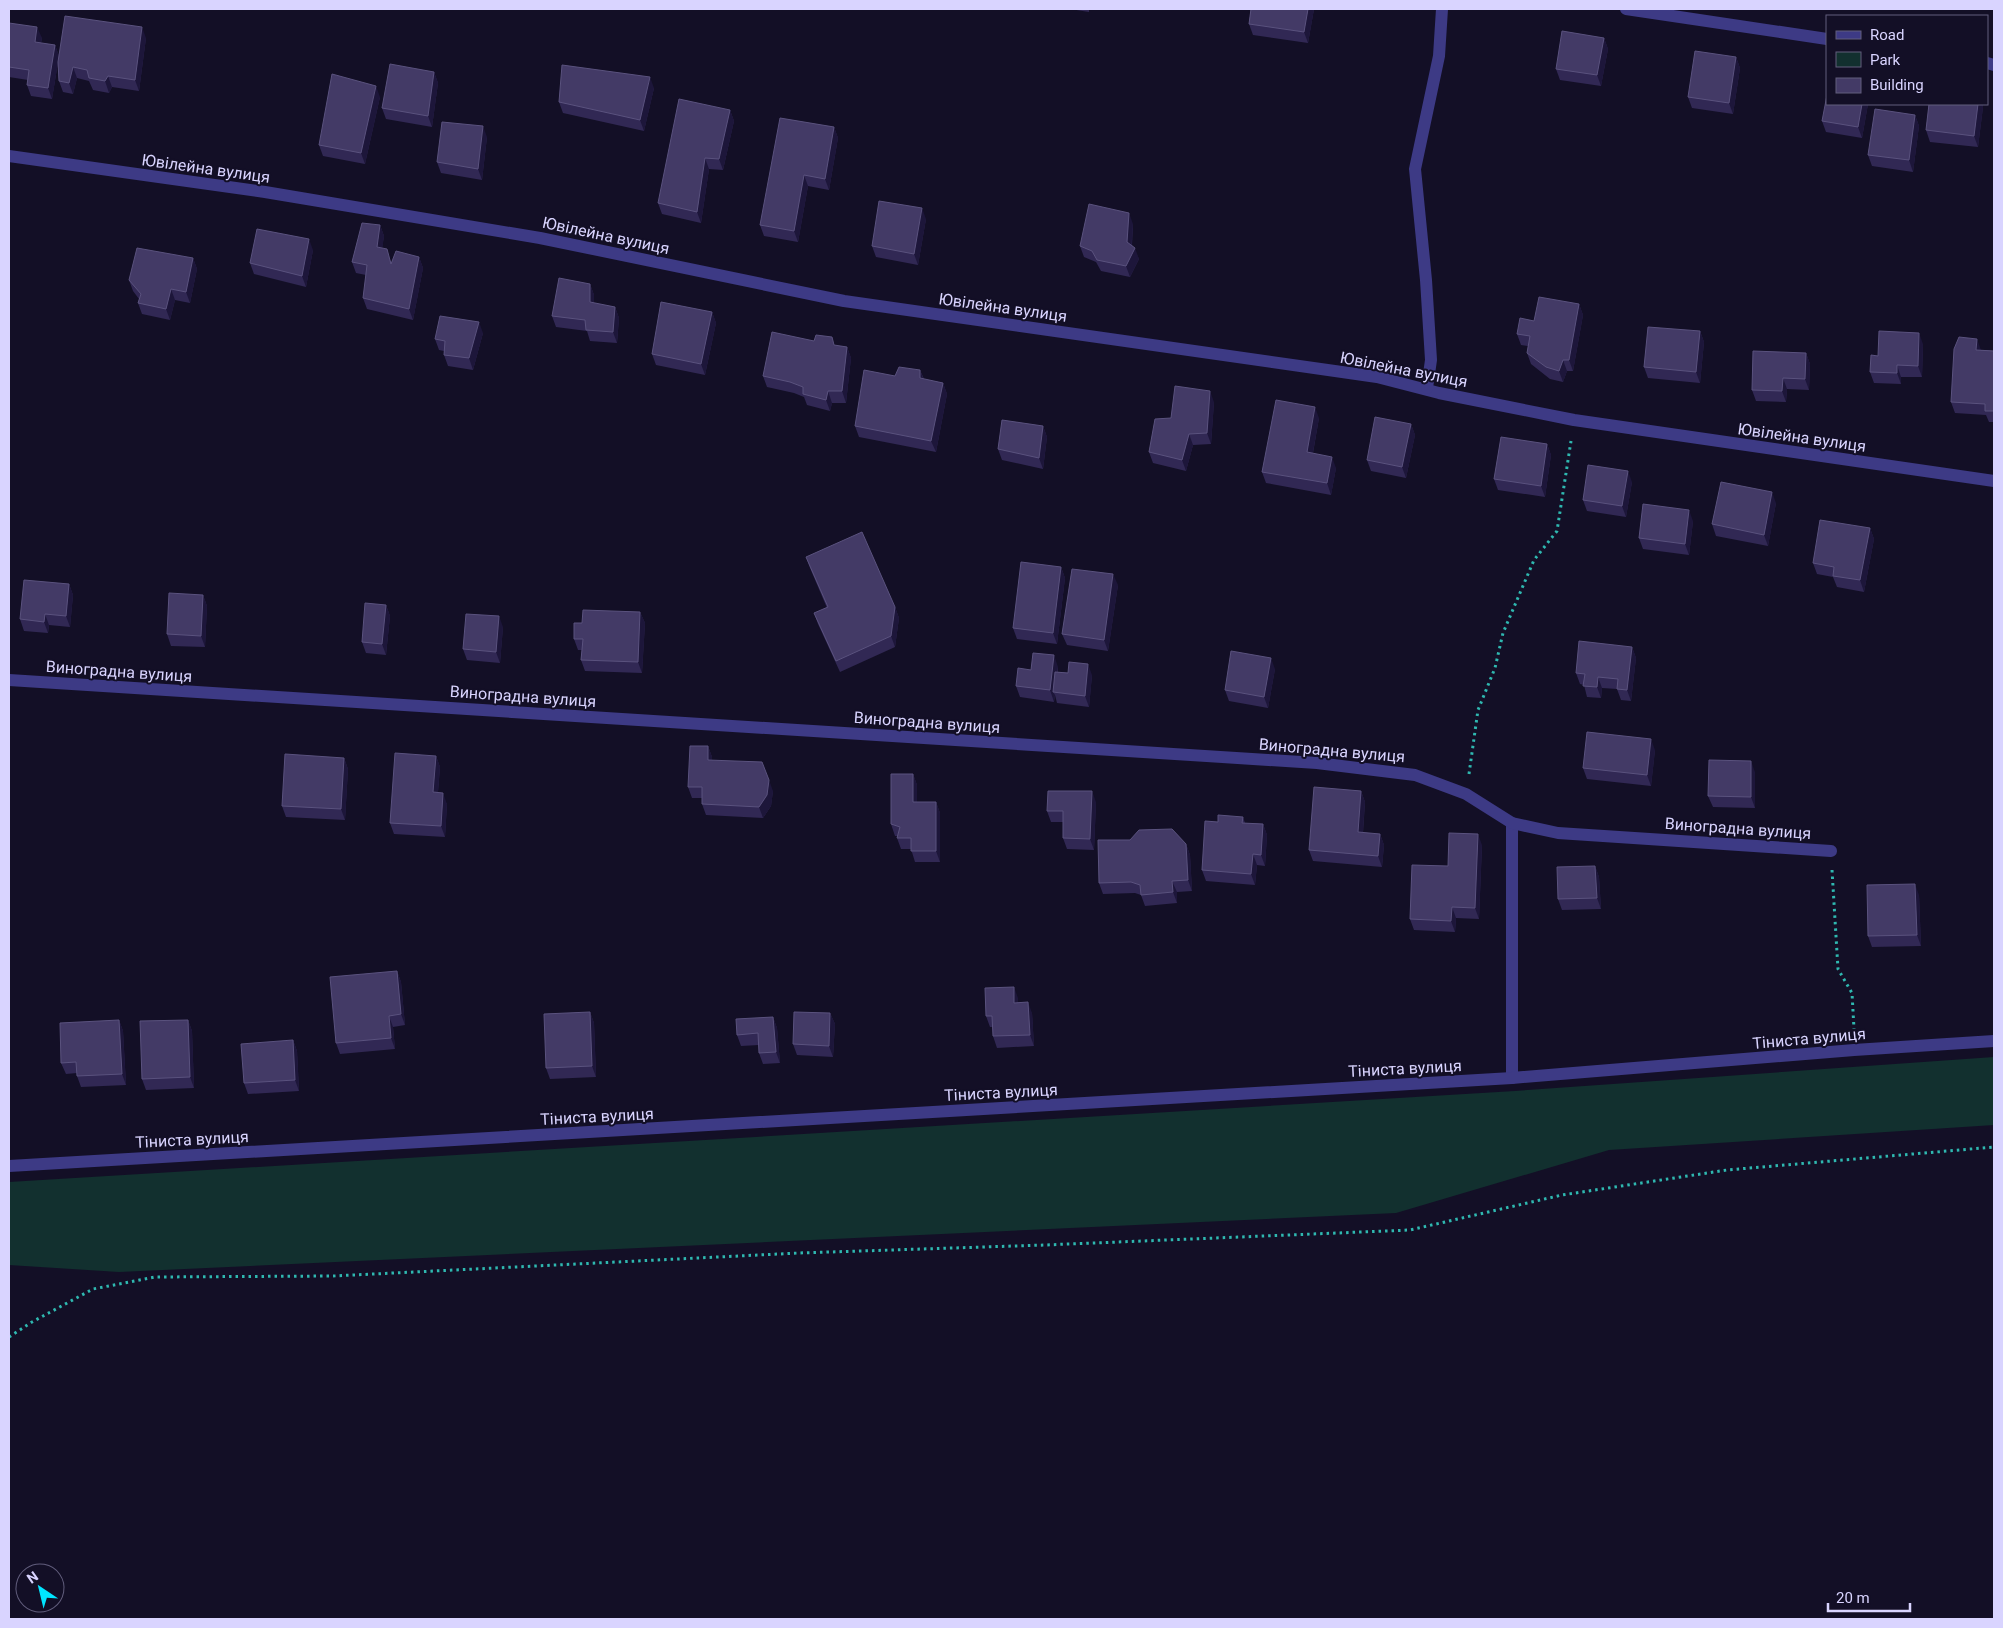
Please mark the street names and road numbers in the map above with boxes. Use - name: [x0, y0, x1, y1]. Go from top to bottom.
- street label: Ювілейна вулиця: [141, 150, 271, 187]
- street label: Ювілейна вулиця: [541, 213, 671, 258]
- street label: Ювілейна вулиця: [938, 289, 1068, 326]
- street label: Ювілейна вулиця: [1339, 348, 1469, 391]
- street label: Ювілейна вулиця: [1737, 419, 1867, 456]
- street label: Виноградна вулиця: [45, 657, 193, 686]
- street label: Виноградна вулиця: [449, 682, 597, 711]
- street label: Виноградна вулиця: [853, 708, 1001, 737]
- street label: Виноградна вулиця: [1258, 735, 1406, 766]
- street label: Виноградна вулиця: [1664, 814, 1812, 843]
- street label: Тіниста вулиця: [1752, 1024, 1866, 1053]
- street label: Тіниста вулиця: [1348, 1056, 1462, 1081]
- street label: Тіниста вулиця: [944, 1080, 1058, 1105]
- street label: Тіниста вулиця: [540, 1104, 654, 1129]
- street label: Тіниста вулиця: [135, 1127, 249, 1152]

